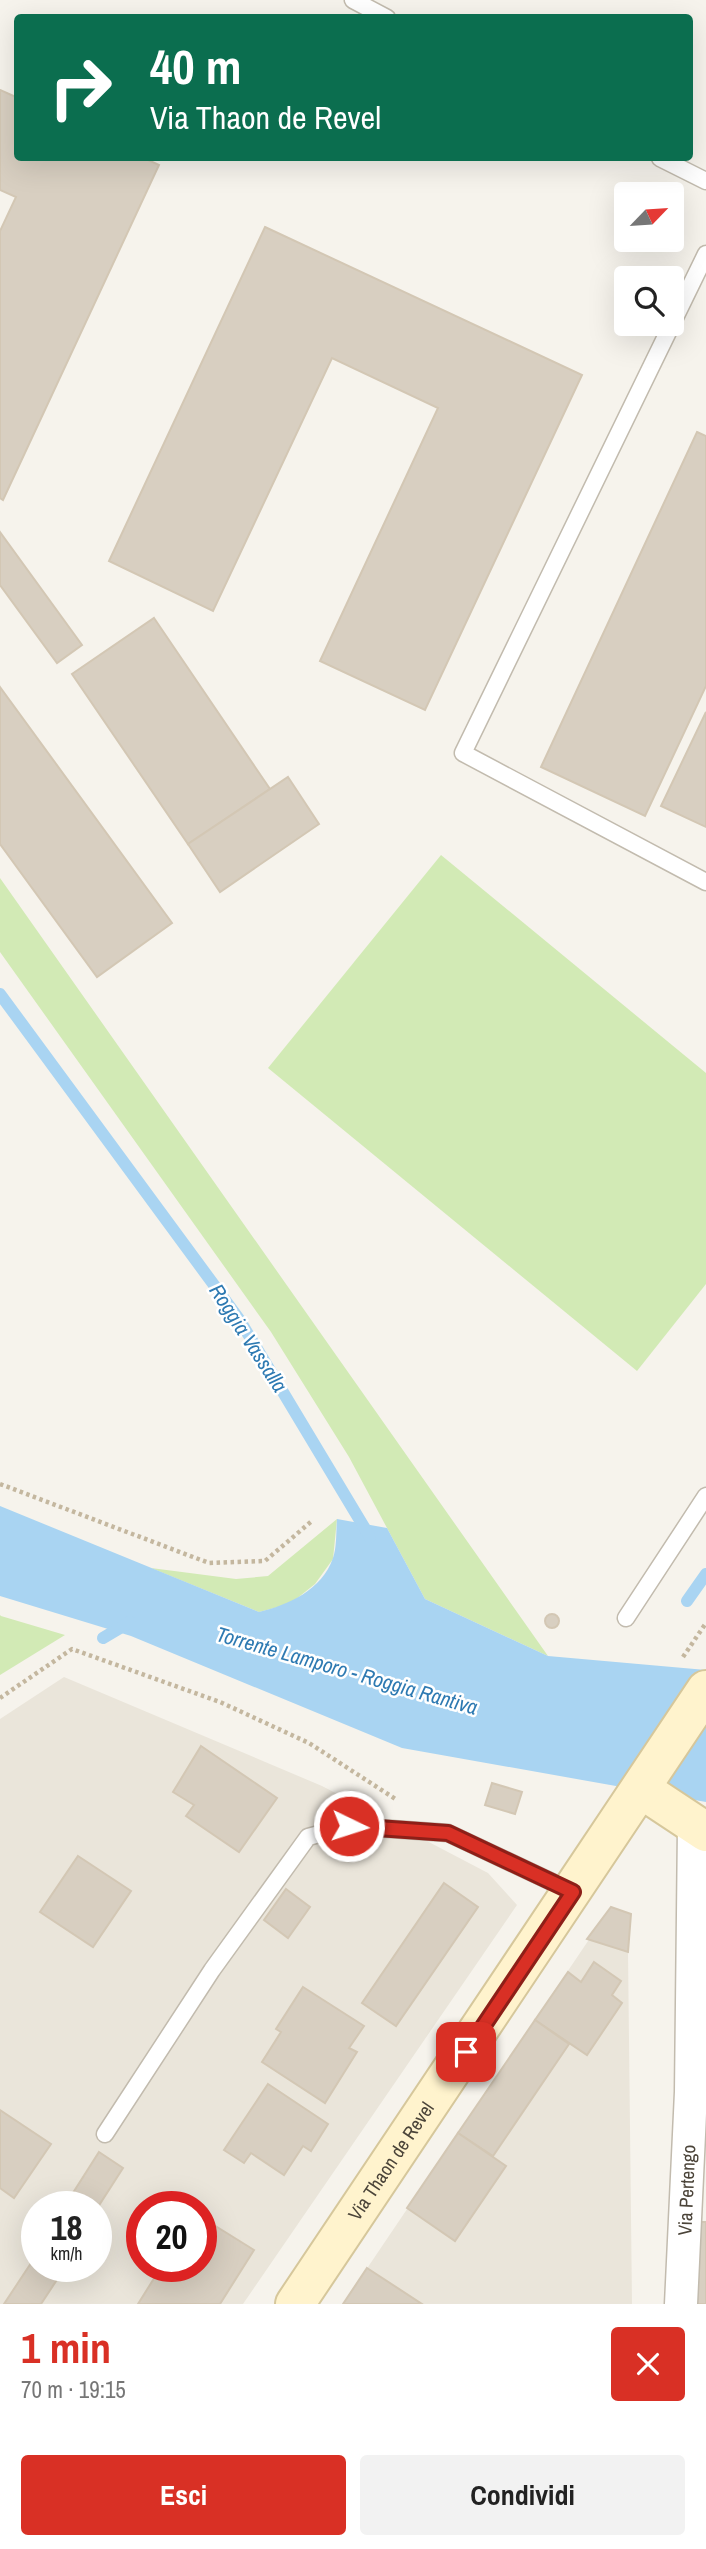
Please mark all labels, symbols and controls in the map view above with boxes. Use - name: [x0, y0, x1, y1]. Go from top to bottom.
- text: 40 m: [150, 33, 242, 99]
- icon: right: [35, 42, 126, 133]
- text: Via Thaon de Revel: [150, 96, 381, 139]
- north arrow: [614, 182, 684, 252]
- map controls: [614, 182, 684, 336]
- button: search: [614, 266, 684, 336]
- water label: Roggia Vassalla: [203, 1278, 294, 1398]
- water label: Torrente Lamporo - Roggia Rantiva: [213, 1619, 481, 1722]
- position arrow: [312, 1789, 386, 1863]
- pin: [436, 2022, 496, 2082]
- icon: arrive: [447, 2033, 485, 2071]
- street label: Via Thaon de Revel: [342, 2097, 440, 2225]
- street label: Via Pertengo: [671, 2144, 701, 2236]
- speed limit sign: 20: [126, 2191, 217, 2282]
- text: 18: [51, 2204, 82, 2251]
- text: km/h: [51, 2241, 83, 2266]
- text: 1 min: [21, 2320, 111, 2376]
- button: close: [611, 2327, 685, 2401]
- text: 70 m · 19:15: [21, 2374, 126, 2405]
- button: Esci: [21, 2455, 346, 2535]
- button: Condividi: [360, 2455, 685, 2535]

